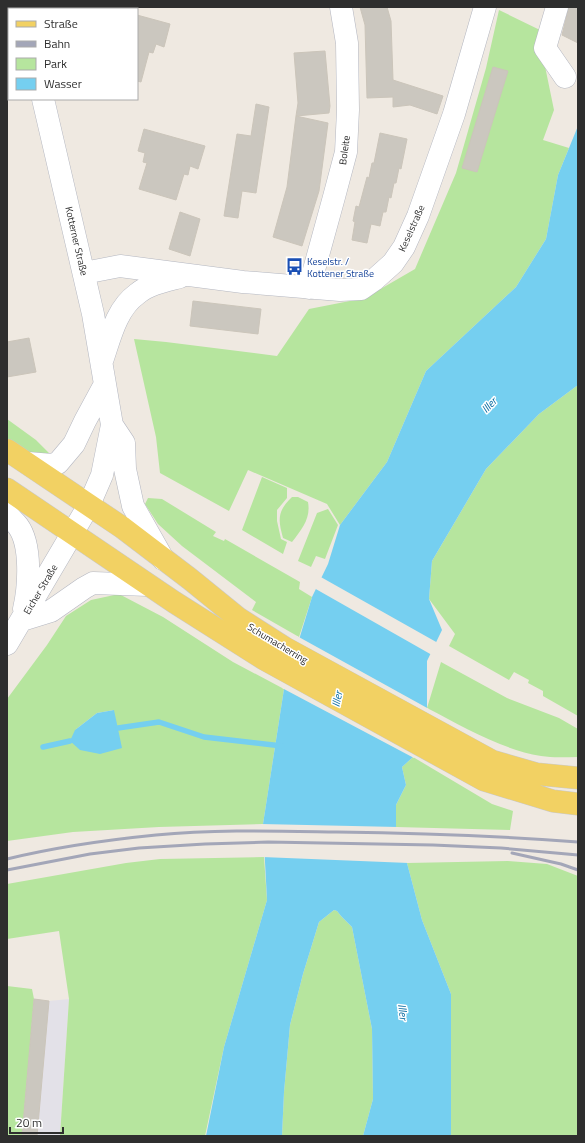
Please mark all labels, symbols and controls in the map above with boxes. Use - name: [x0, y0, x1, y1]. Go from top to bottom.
- legend: [8, 8, 138, 100]
- text: Straße: [44, 14, 78, 33]
- text: Bahn: [44, 34, 70, 53]
- text: Park: [44, 54, 67, 73]
- text: Wasser: [44, 74, 82, 93]
- street label: Boleite: [335, 134, 354, 166]
- street label: Keselstraße: [394, 202, 428, 254]
- street label: Kotterner Straße: [61, 205, 92, 277]
- place label: Keselstr. / Kottener Straße: [307, 254, 374, 281]
- bus stop icon: Keselstr. / Kottener Straße: [284, 257, 304, 277]
- water label: Iller: [478, 393, 501, 416]
- street label: Eicher Straße: [20, 561, 61, 617]
- street label: Schumacherring: [245, 619, 311, 667]
- water label: Iller: [328, 688, 347, 708]
- water label: Iller: [394, 1003, 412, 1022]
- scale bar: [10, 1109, 63, 1135]
- text: 20 m: [16, 1113, 42, 1132]

